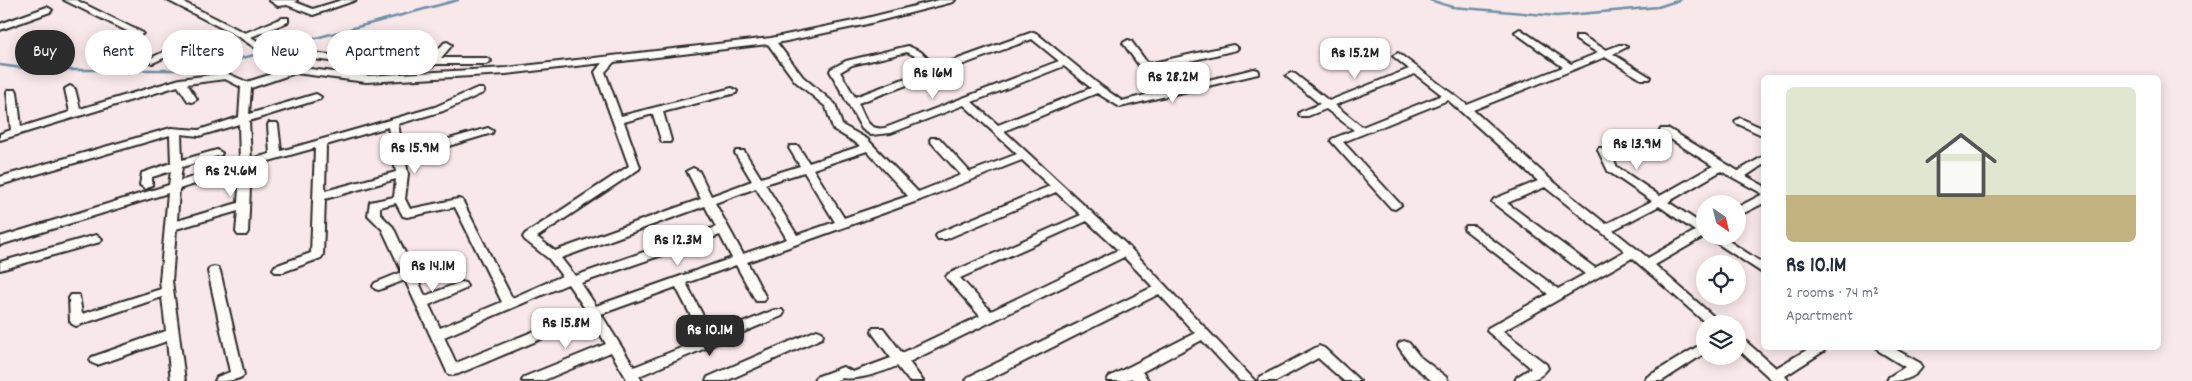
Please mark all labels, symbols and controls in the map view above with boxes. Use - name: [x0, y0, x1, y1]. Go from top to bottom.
- chip: Buy: [15, 30, 75, 75]
- chip: Rent: [85, 30, 152, 75]
- chip: Filters: [162, 30, 243, 75]
- chip: New: [253, 30, 317, 75]
- chip: Apartment: [327, 30, 438, 75]
- pin: Rs 15.2M: [1303, 38, 1407, 80]
- text: Rs 15.2M: [1331, 42, 1379, 65]
- pin: Rs 16M: [892, 58, 974, 100]
- text: Rs 16M: [914, 62, 952, 85]
- pin: Rs 28.2M: [1121, 62, 1225, 104]
- text: Rs 28.2M: [1148, 66, 1198, 89]
- icon: home: [1916, 120, 2006, 210]
- pin: Rs 13.9M: [1585, 128, 1689, 171]
- pin: Rs 15.9M: [363, 132, 467, 175]
- text: Rs 13.9M: [1613, 133, 1661, 156]
- text: Rs 15.9M: [391, 137, 439, 160]
- pin: Rs 24.6M: [179, 156, 283, 198]
- text: Rs 24.6M: [205, 160, 257, 183]
- north arrow: [1696, 195, 1746, 245]
- map controls: [1696, 195, 1746, 365]
- pin: Rs 12.3M: [626, 224, 730, 267]
- text: Rs 12.3M: [654, 229, 702, 252]
- pin: Rs 14.1M: [381, 250, 485, 293]
- text: Rs 10.1M: [1786, 252, 1846, 282]
- text: Rs 14.1M: [411, 255, 455, 278]
- button: locate: [1696, 255, 1746, 305]
- text: 2 rooms · 74 m²: [1786, 282, 1879, 305]
- text: Apartment: [1786, 305, 1853, 328]
- pin: Rs 15.8M: [514, 308, 618, 350]
- text: Rs 15.8M: [542, 312, 590, 335]
- pin: Rs 10.1M: [658, 314, 762, 357]
- button: layers: [1696, 315, 1746, 365]
- text: Rs 10.1M: [687, 319, 733, 342]

